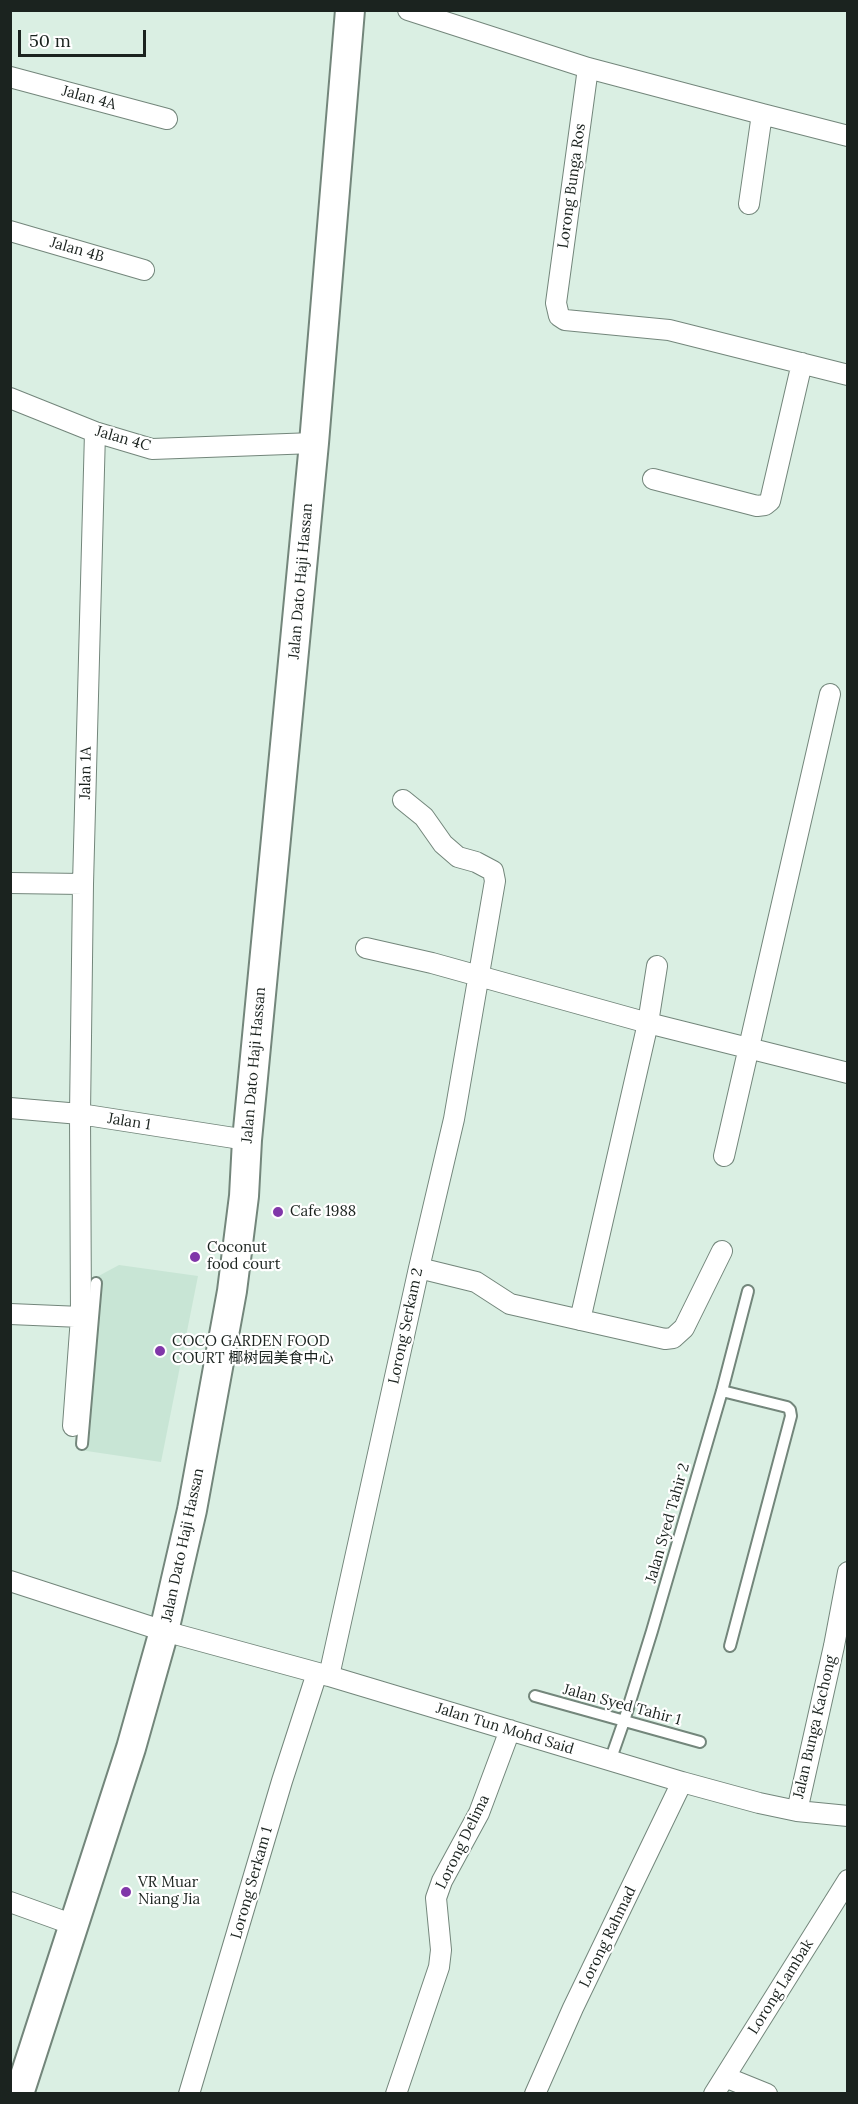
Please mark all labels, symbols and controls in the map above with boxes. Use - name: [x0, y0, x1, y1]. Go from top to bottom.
- scale bar: [21, 18, 148, 56]
- text: 50 m: [29, 29, 71, 52]
- street label: Jalan 4A: [60, 82, 118, 114]
- street label: Lorong Bunga Ros: [554, 122, 590, 250]
- street label: Jalan 4B: [48, 234, 106, 266]
- street label: Jalan 4C: [93, 423, 153, 455]
- street label: Jalan Dato Haji Hassan: [285, 502, 317, 660]
- street label: Jalan 1A: [77, 746, 95, 800]
- street label: Jalan Dato Haji Hassan: [238, 986, 270, 1144]
- street label: Jalan 1: [106, 1110, 152, 1134]
- place label: Cafe 1988: [290, 1203, 356, 1221]
- marker: Cafe 1988: [271, 1205, 285, 1219]
- place label: Coconut food court: [207, 1239, 280, 1274]
- marker: Coconut food court: [188, 1250, 202, 1264]
- street label: Lorong Serkam 2: [385, 1266, 427, 1386]
- place label: COCO GARDEN FOOD COURT 椰树园美食中心: [172, 1333, 334, 1368]
- marker: COCO GARDEN FOOD COURT 椰树园美食中心: [153, 1344, 167, 1358]
- street label: Jalan Syed Tahir 2: [642, 1461, 694, 1585]
- street label: Jalan Dato Haji Hassan: [158, 1466, 208, 1624]
- street label: Jalan Bunga Kachong: [790, 1654, 840, 1800]
- street label: Jalan Syed Tahir 1: [561, 1681, 683, 1729]
- street label: Jalan Tun Mohd Said: [434, 1699, 576, 1759]
- street label: Lorong Delima: [432, 1792, 494, 1892]
- street label: Lorong Serkam 1: [227, 1825, 277, 1941]
- place label: VR Muar Niang Jia: [138, 1874, 200, 1909]
- street label: Lorong Rahmad: [576, 1884, 640, 1990]
- marker: VR Muar Niang Jia: [119, 1885, 133, 1899]
- street label: Lorong Lambak: [745, 1936, 817, 2038]

